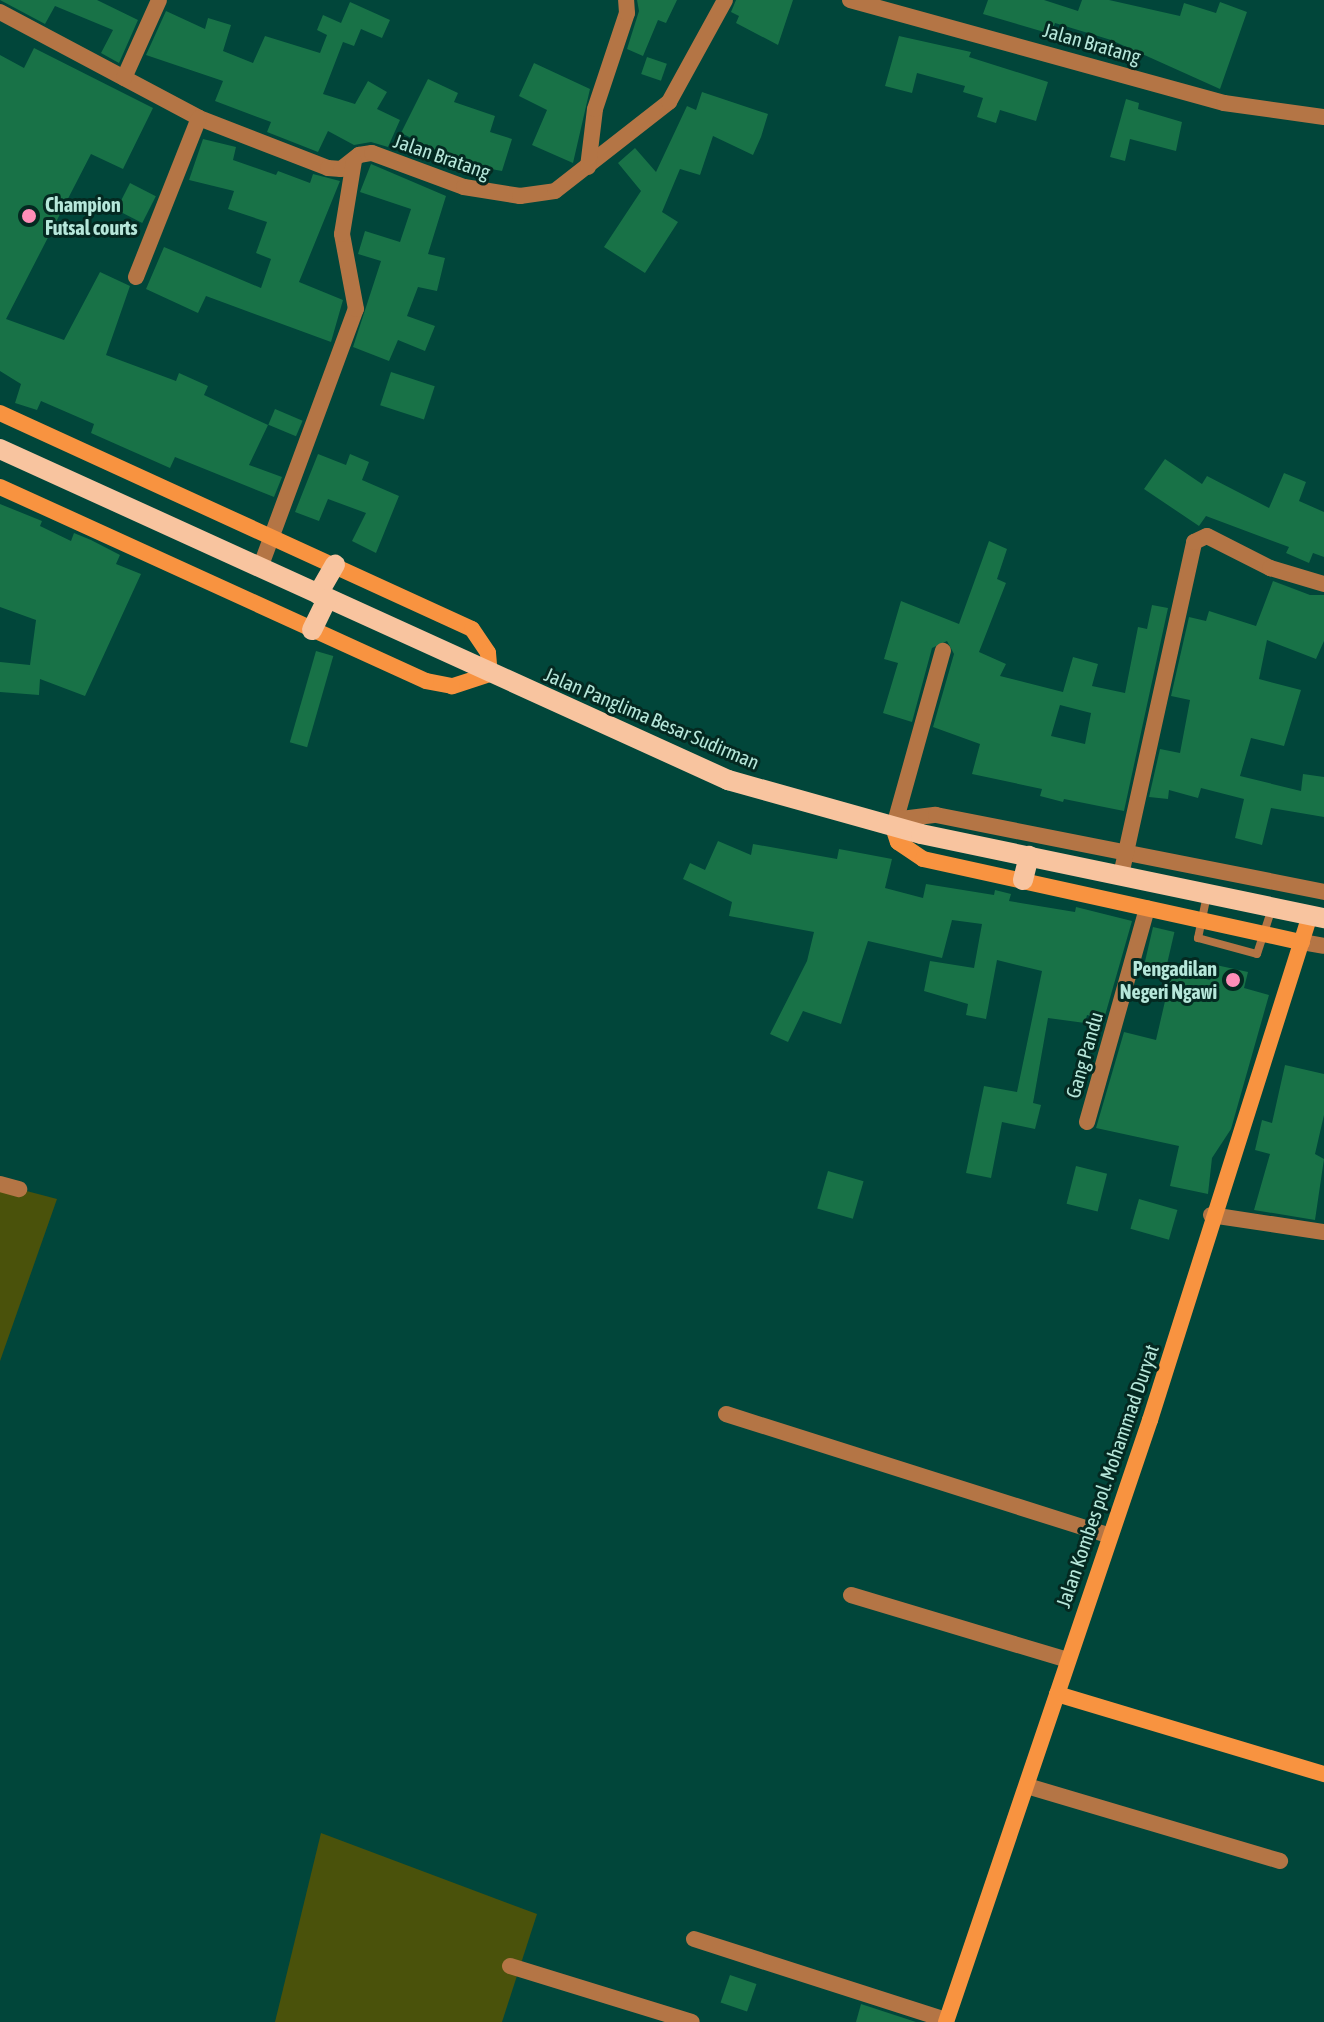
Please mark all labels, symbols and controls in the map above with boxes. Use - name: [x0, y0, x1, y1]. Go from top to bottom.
- street label: Jalan Bratang: [1040, 18, 1144, 68]
- street label: Jalan Bratang: [391, 128, 493, 184]
- place label: Champion Futsal courts: [45, 192, 138, 239]
- marker: Champion Futsal courts: [20, 207, 38, 225]
- street label: Jalan Panglima Besar Sudirman: [541, 662, 763, 774]
- place label: Pengadilan Negeri Ngawi: [1120, 956, 1217, 1003]
- marker: Pengadilan Negeri Ngawi: [1224, 971, 1242, 989]
- street label: Gang Pandu: [1060, 1009, 1108, 1101]
- street label: Jalan Kombes pol. Mohammad Duryat: [1051, 1341, 1163, 1611]

